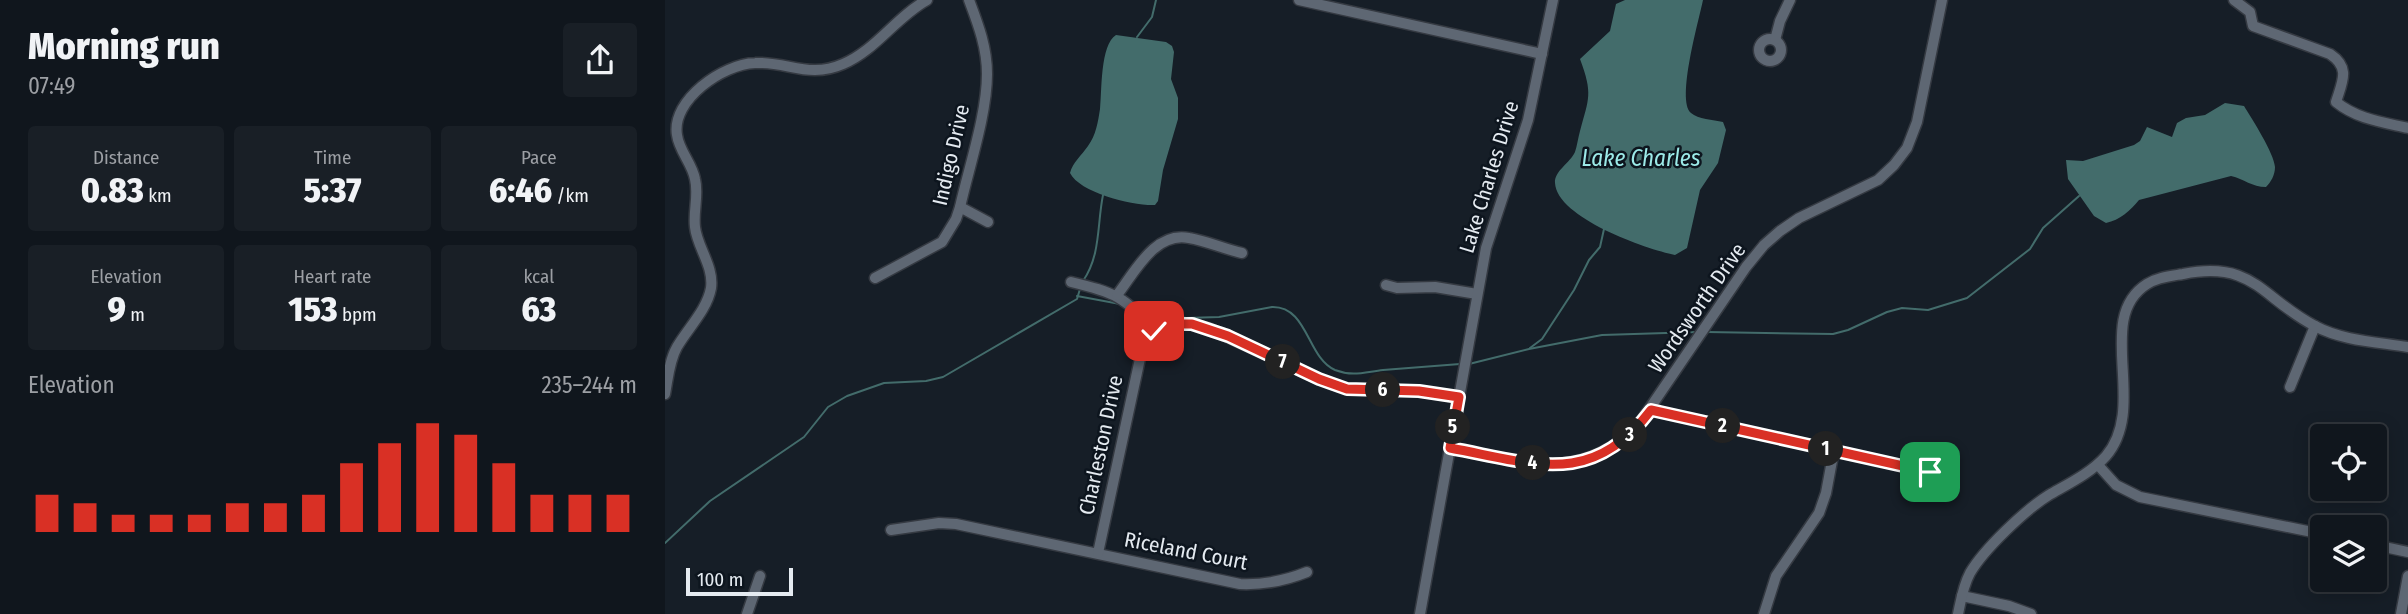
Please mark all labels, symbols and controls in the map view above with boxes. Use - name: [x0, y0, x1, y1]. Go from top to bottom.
- text: Morning run: [28, 23, 220, 69]
- button: share: [563, 23, 637, 97]
- text: 07:49: [28, 72, 76, 100]
- street label: Lake Charles Drive: [1454, 98, 1524, 256]
- street label: Indigo Drive: [927, 102, 975, 208]
- water label: Lake Charles: [1582, 144, 1701, 172]
- text: Distance: [93, 146, 159, 169]
- text: Time: [314, 146, 351, 169]
- text: Pace: [521, 146, 557, 169]
- text: 0.83: [81, 169, 144, 211]
- text: 5:37: [303, 169, 362, 211]
- text: 6:46: [489, 169, 552, 211]
- text: km: [144, 184, 172, 207]
- text: /km: [552, 184, 589, 207]
- street label: Wordsworth Drive: [1643, 238, 1751, 378]
- text: Elevation: [90, 265, 162, 288]
- text: Heart rate: [293, 265, 372, 288]
- text: kcal: [523, 265, 554, 288]
- text: 9: [107, 288, 126, 330]
- text: 153: [288, 288, 337, 330]
- text: 63: [521, 288, 556, 330]
- pin: [1124, 301, 1184, 361]
- text: m: [126, 303, 145, 326]
- text: bpm: [337, 303, 377, 326]
- icon: check: [1135, 312, 1173, 350]
- pin: 7: [1265, 344, 1301, 380]
- text: 7: [1278, 350, 1287, 373]
- text: Elevation: [28, 371, 115, 399]
- text: 235–244 m: [541, 371, 637, 399]
- pin: 6: [1365, 372, 1401, 408]
- street label: Charleston Drive: [1074, 373, 1128, 517]
- text: 6: [1378, 378, 1387, 401]
- pin: 2: [1705, 408, 1741, 444]
- pin: 5: [1435, 410, 1471, 444]
- text: 2: [1718, 414, 1727, 437]
- text: 5: [1448, 415, 1457, 438]
- pin: 3: [1613, 418, 1647, 452]
- text: 3: [1625, 423, 1634, 446]
- map controls: [2310, 424, 2387, 592]
- button: locate: [2310, 424, 2387, 501]
- pin: 1: [1809, 432, 1843, 466]
- text: 1: [1821, 437, 1830, 460]
- pin: [1900, 442, 1960, 502]
- pin: 4: [1515, 446, 1551, 480]
- text: 4: [1528, 451, 1537, 474]
- icon: arrive: [1911, 453, 1949, 491]
- button: layers: [2310, 515, 2387, 592]
- street label: Riceland Court: [1122, 526, 1250, 576]
- scale bar: [686, 565, 793, 597]
- text: 100 m: [697, 568, 743, 591]

